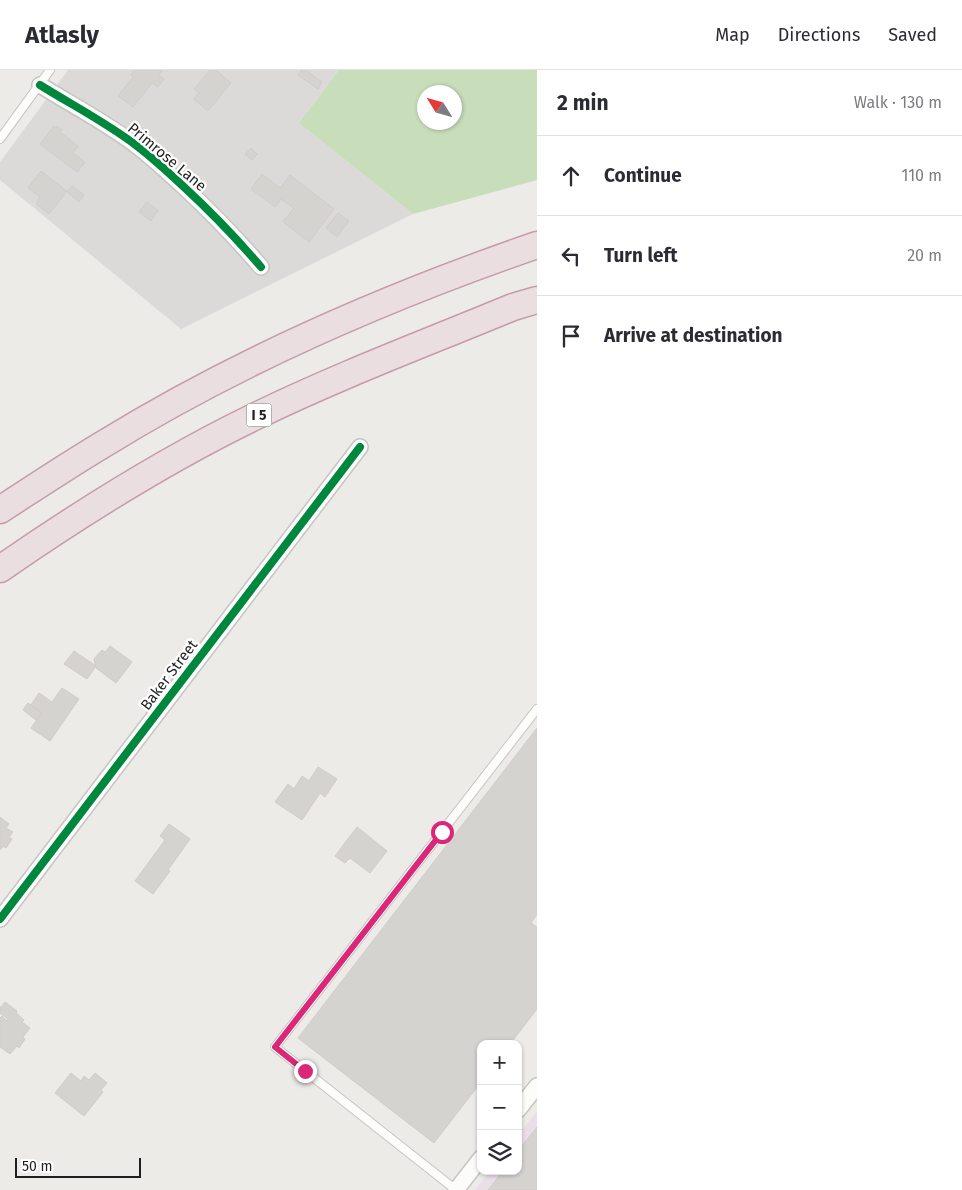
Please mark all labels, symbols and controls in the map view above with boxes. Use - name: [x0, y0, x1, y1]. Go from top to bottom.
- text: Atlasly: [25, 21, 99, 49]
- text: Map: [715, 24, 750, 46]
- text: Directions: [778, 24, 860, 46]
- text: Saved: [888, 24, 937, 46]
- north arrow: [417, 85, 462, 130]
- text: 2 min: [557, 90, 609, 116]
- text: Walk · 130 m: [854, 93, 942, 112]
- street label: Primrose Lane: [124, 119, 210, 195]
- icon: ahead: [557, 162, 585, 190]
- text: Continue: [604, 164, 682, 187]
- text: 110 m: [901, 166, 942, 185]
- icon: left: [557, 242, 585, 270]
- text: Turn left: [604, 244, 678, 267]
- text: 20 m: [907, 246, 942, 265]
- icon: arrive: [557, 322, 585, 350]
- text: Arrive at destination: [604, 324, 783, 347]
- road number: I 5: [246, 404, 272, 426]
- street label: Baker Street: [137, 636, 202, 714]
- route start: [431, 821, 454, 844]
- map controls: [477, 1040, 522, 1175]
- button: +: [477, 1040, 522, 1085]
- route end: [294, 1060, 317, 1083]
- button: −: [477, 1085, 522, 1130]
- button: layers: [477, 1130, 522, 1175]
- scale bar: [15, 1155, 141, 1178]
- text: 50 m: [22, 1158, 53, 1175]

